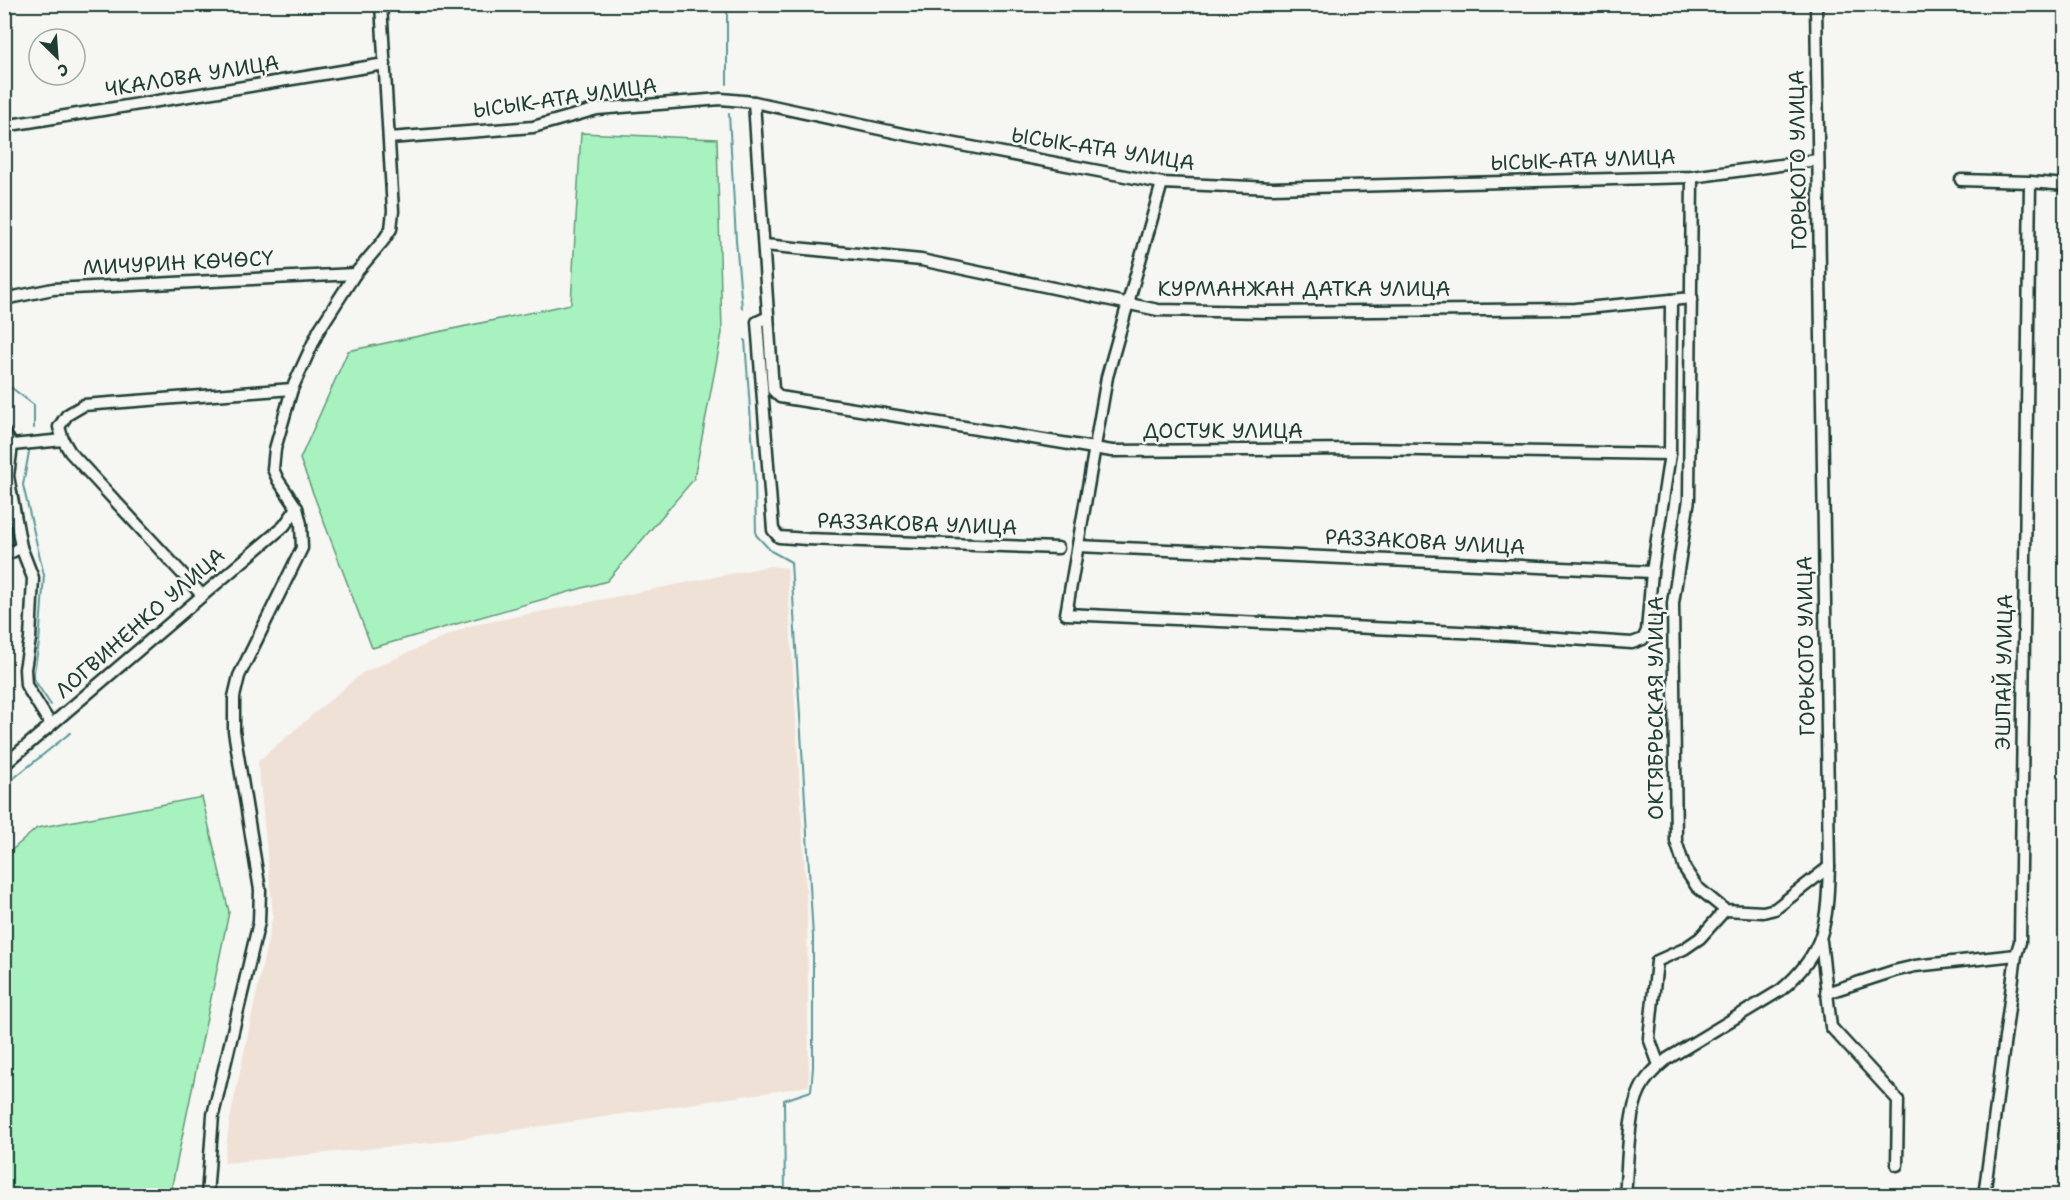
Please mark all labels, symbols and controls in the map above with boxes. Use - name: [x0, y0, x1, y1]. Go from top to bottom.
- north arrow: [27, 27, 87, 87]
- street label: ЧКАЛОВА УЛИЦА: [103, 48, 281, 104]
- text: С: [54, 59, 72, 82]
- street label: ГОРЬКОГО УЛИЦА: [1782, 70, 1814, 250]
- street label: ЫСЫК-АТА УЛИЦА: [471, 71, 659, 125]
- street label: ЫСЫК-АТА УЛИЦА: [1009, 121, 1197, 177]
- street label: ЫСЫК-АТА УЛИЦА: [1490, 143, 1676, 177]
- street label: МИЧУРИН КӨЧӨСҮ: [82, 244, 274, 282]
- street label: КУРМАНЖАН ДАТКА УЛИЦА: [1157, 275, 1451, 303]
- street label: ДОСТУК УЛИЦА: [1143, 417, 1303, 445]
- street label: РАЗЗАКОВА УЛИЦА: [816, 507, 1018, 541]
- street label: РАЗЗАКОВА УЛИЦА: [1324, 523, 1526, 561]
- street label: ЛОГВИНЕНКО УЛИЦА: [49, 541, 231, 705]
- street label: ГОРЬКОГО УЛИЦА: [1790, 556, 1822, 736]
- street label: ЭШПАЙ УЛИЦА: [1989, 594, 2019, 750]
- street label: ОКТЯБРЬСКАЯ УЛИЦА: [1642, 596, 1670, 820]

